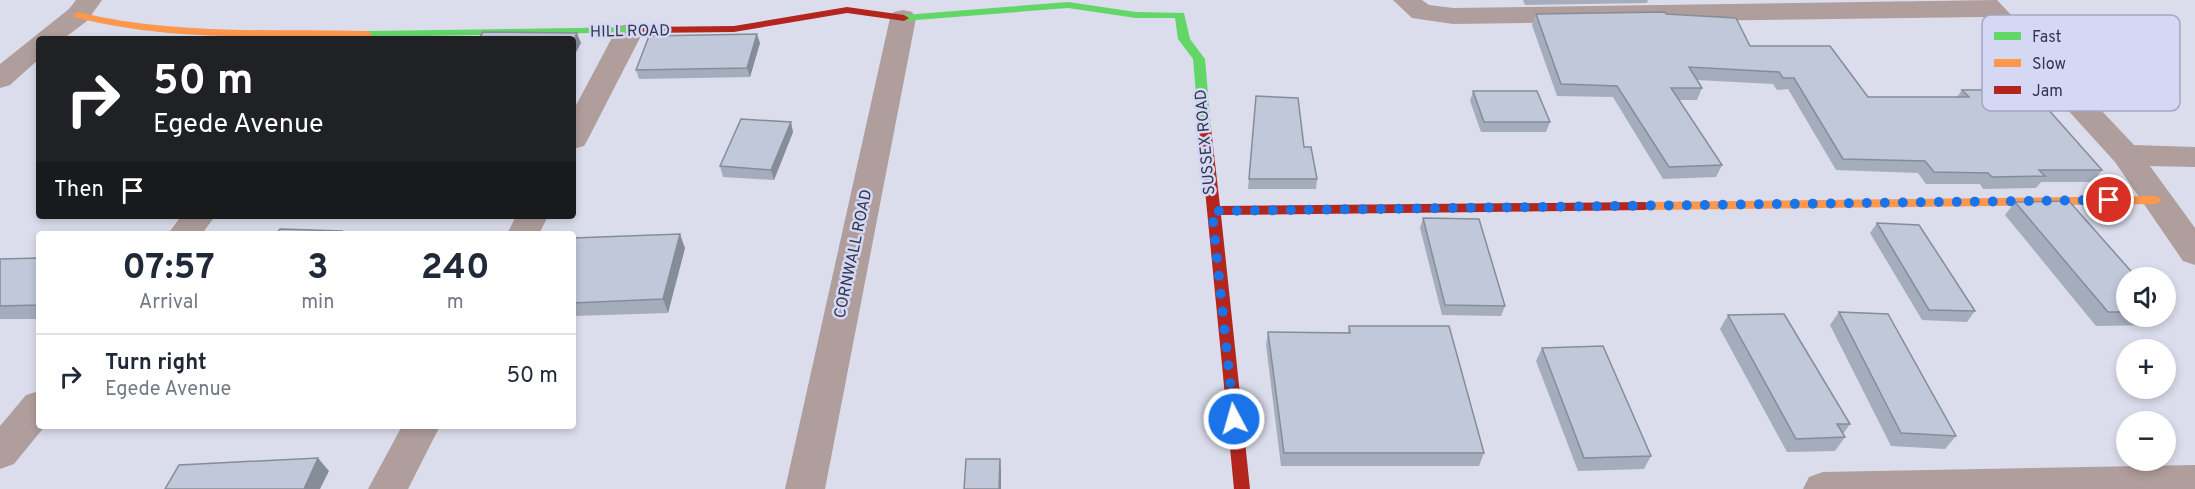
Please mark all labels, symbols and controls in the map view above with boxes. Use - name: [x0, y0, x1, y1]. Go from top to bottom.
- legend: [1982, 15, 2180, 111]
- street label: HILL ROAD: [590, 21, 670, 43]
- text: Fast: [2032, 28, 2062, 48]
- text: Slow: [2032, 55, 2066, 75]
- text: 50 m: [153, 56, 254, 109]
- icon: right: [54, 60, 132, 138]
- text: Jam: [2032, 82, 2063, 102]
- street label: SUSSEX ROAD: [1191, 88, 1221, 196]
- text: Egede Avenue: [153, 108, 324, 142]
- icon: arrive: [116, 174, 149, 207]
- pin: [2083, 174, 2134, 225]
- text: Then: [54, 177, 104, 204]
- icon: arrive: [2092, 183, 2125, 216]
- street label: CORNWALL ROAD: [831, 188, 877, 320]
- text: 07:57: [122, 246, 215, 292]
- text: 3: [307, 246, 329, 292]
- text: 240: [421, 246, 490, 292]
- map controls: [2116, 267, 2176, 471]
- button: sound: [2116, 267, 2176, 327]
- text: Arrival: [139, 290, 198, 316]
- text: min: [301, 290, 334, 316]
- text: m: [447, 290, 464, 316]
- button: +: [2116, 339, 2176, 399]
- text: Turn right: [105, 350, 207, 377]
- icon: right: [54, 360, 87, 393]
- text: 50 m: [506, 363, 558, 390]
- text: Egede Avenue: [105, 377, 231, 403]
- position arrow: [1202, 387, 1266, 451]
- button: −: [2116, 411, 2176, 471]

